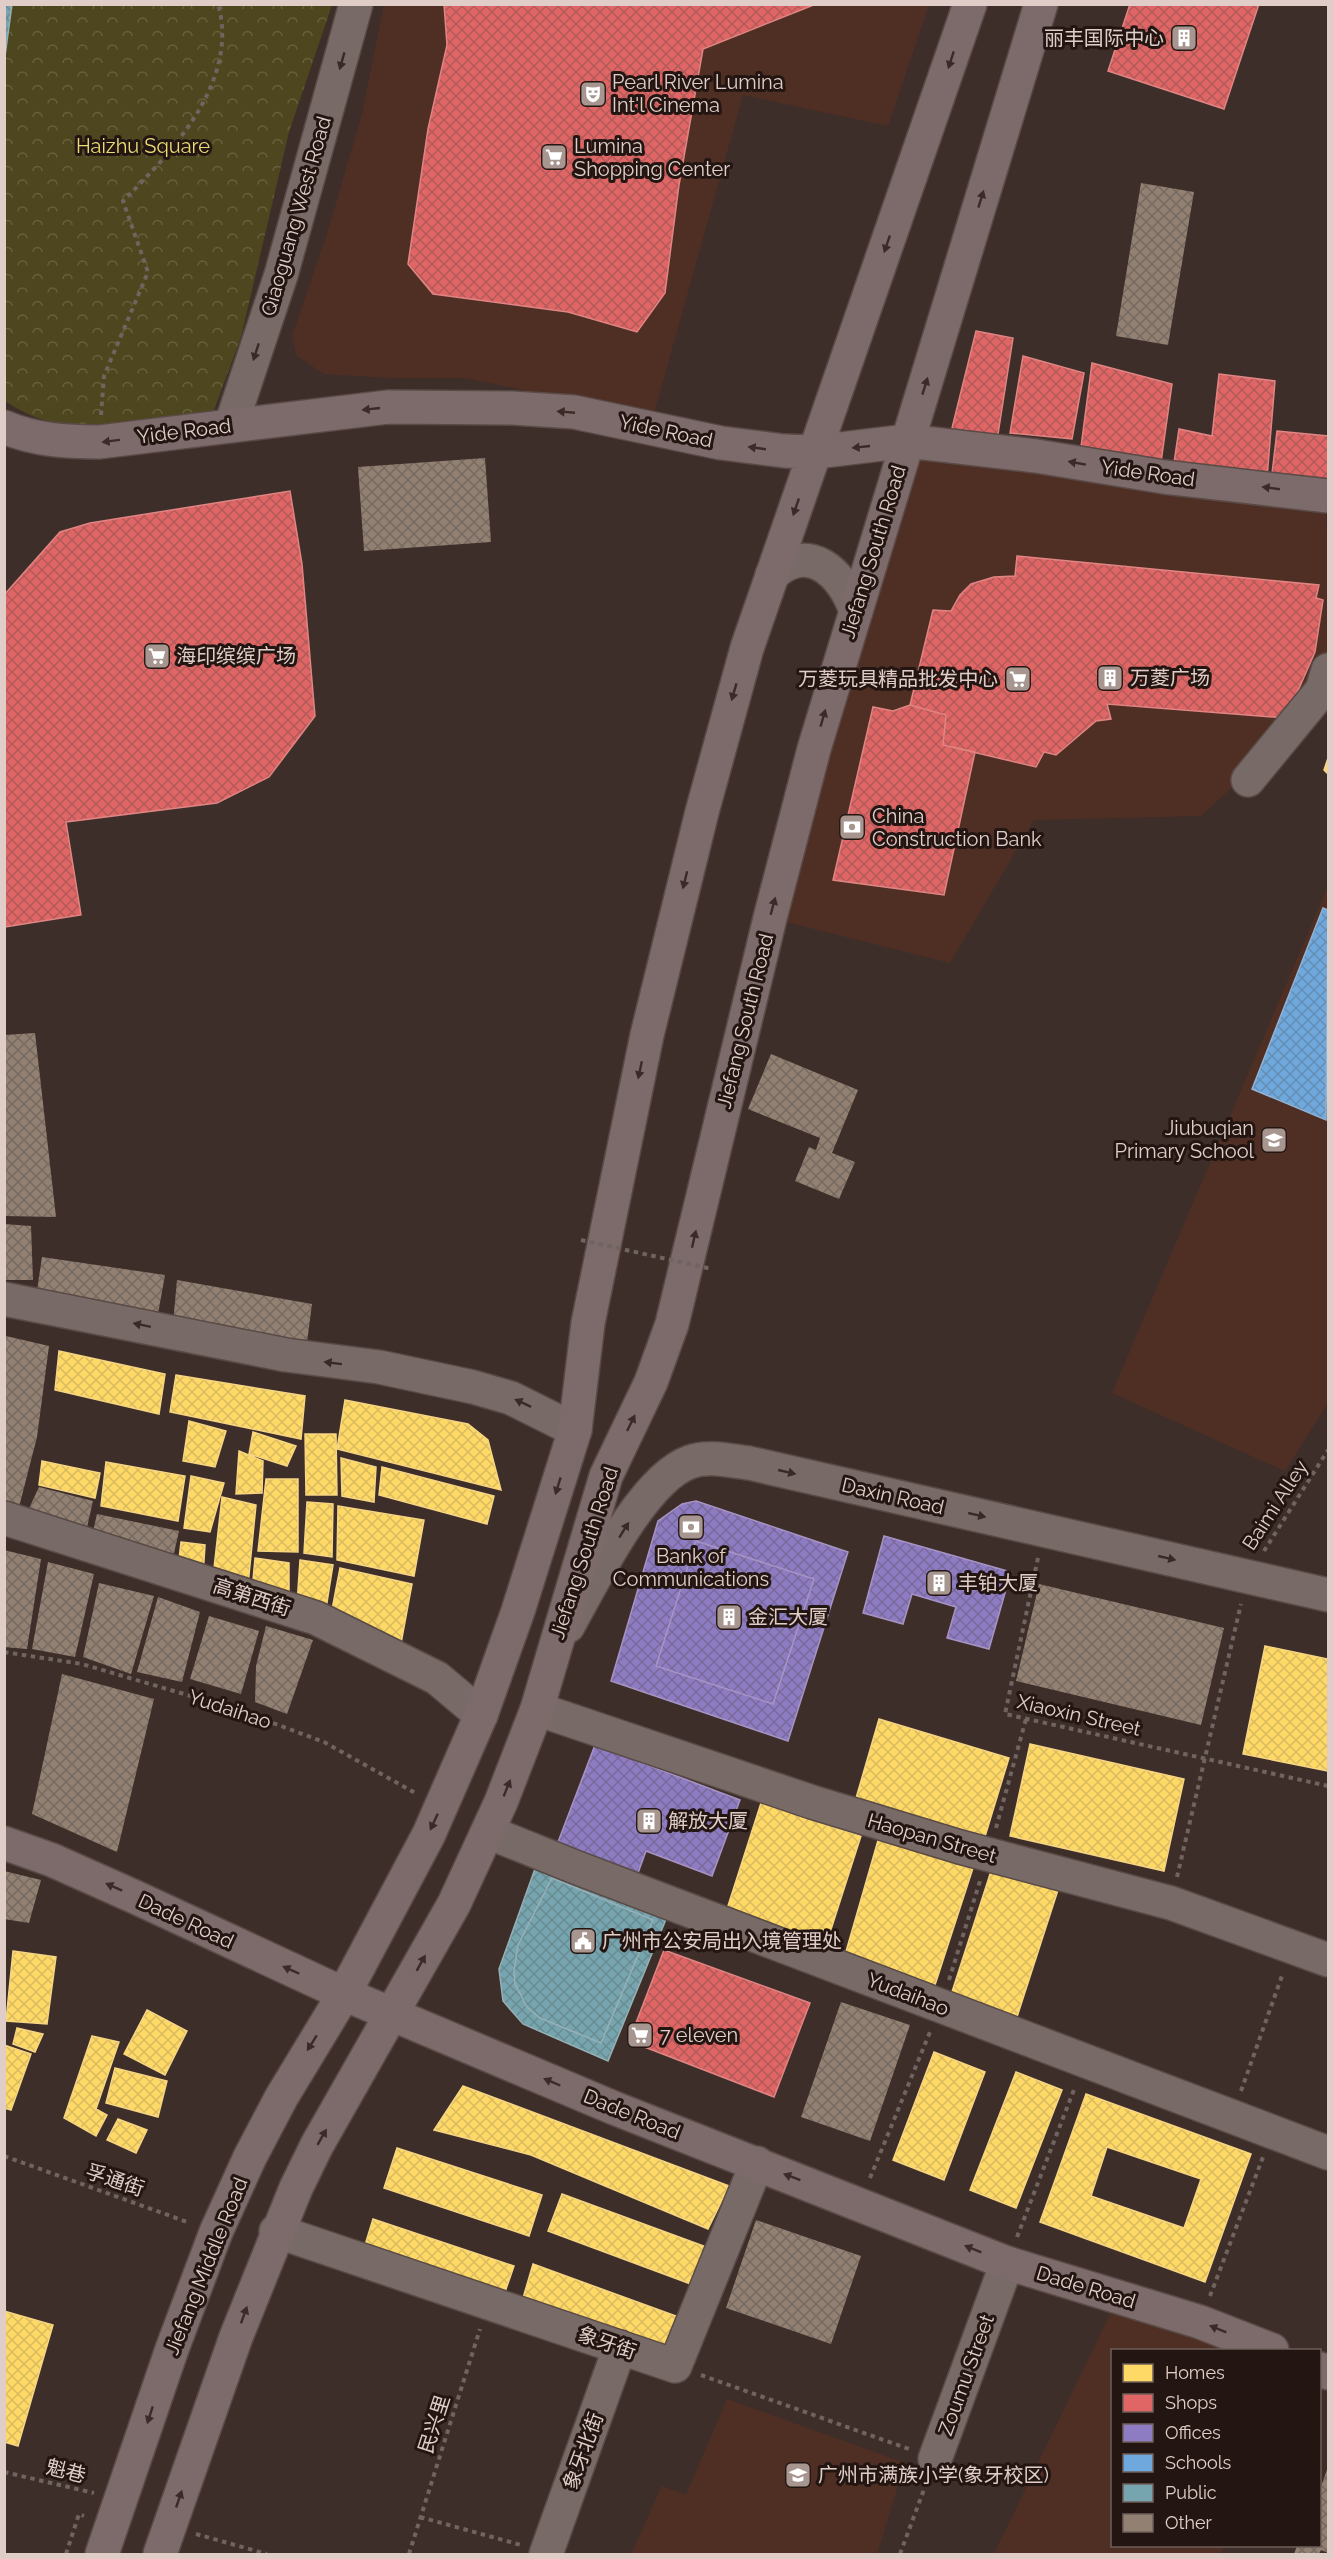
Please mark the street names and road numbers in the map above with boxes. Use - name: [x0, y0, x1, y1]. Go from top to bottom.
- street label: Qiaoguang West Road: [256, 113, 336, 319]
- street label: Yide Road: [617, 409, 715, 453]
- street label: Yide Road: [136, 413, 232, 449]
- street label: Yide Road: [1099, 455, 1197, 491]
- street label: Jiefang South Road: [835, 463, 911, 641]
- street label: Jiefang South Road: [712, 931, 778, 1111]
- street label: Baimi Alley: [1237, 1455, 1313, 1555]
- street label: Jiefang South Road: [545, 1464, 623, 1642]
- street label: Daxin Road: [839, 1473, 947, 1519]
- street label: 高第西街: [210, 1573, 294, 1621]
- street label: Yudaihao: [185, 1684, 275, 1734]
- street label: Xiaoxin Street: [1015, 1689, 1143, 1741]
- street label: Haopan Street: [865, 1808, 999, 1868]
- street label: Dade Road: [135, 1888, 237, 1954]
- street label: Yudaihao: [864, 1967, 952, 2021]
- street label: Dade Road: [580, 2084, 684, 2144]
- street label: 孚通街: [83, 2159, 147, 2201]
- street label: Jiefang Middle Road: [159, 2174, 253, 2358]
- street label: Dade Road: [1034, 2261, 1138, 2313]
- street label: Zoumu Street: [933, 2311, 999, 2439]
- street label: 象牙街: [575, 2322, 639, 2364]
- street label: 民兴里: [413, 2392, 455, 2456]
- street label: 象牙北街: [558, 2409, 608, 2493]
- street label: 魁巷: [44, 2455, 88, 2487]

